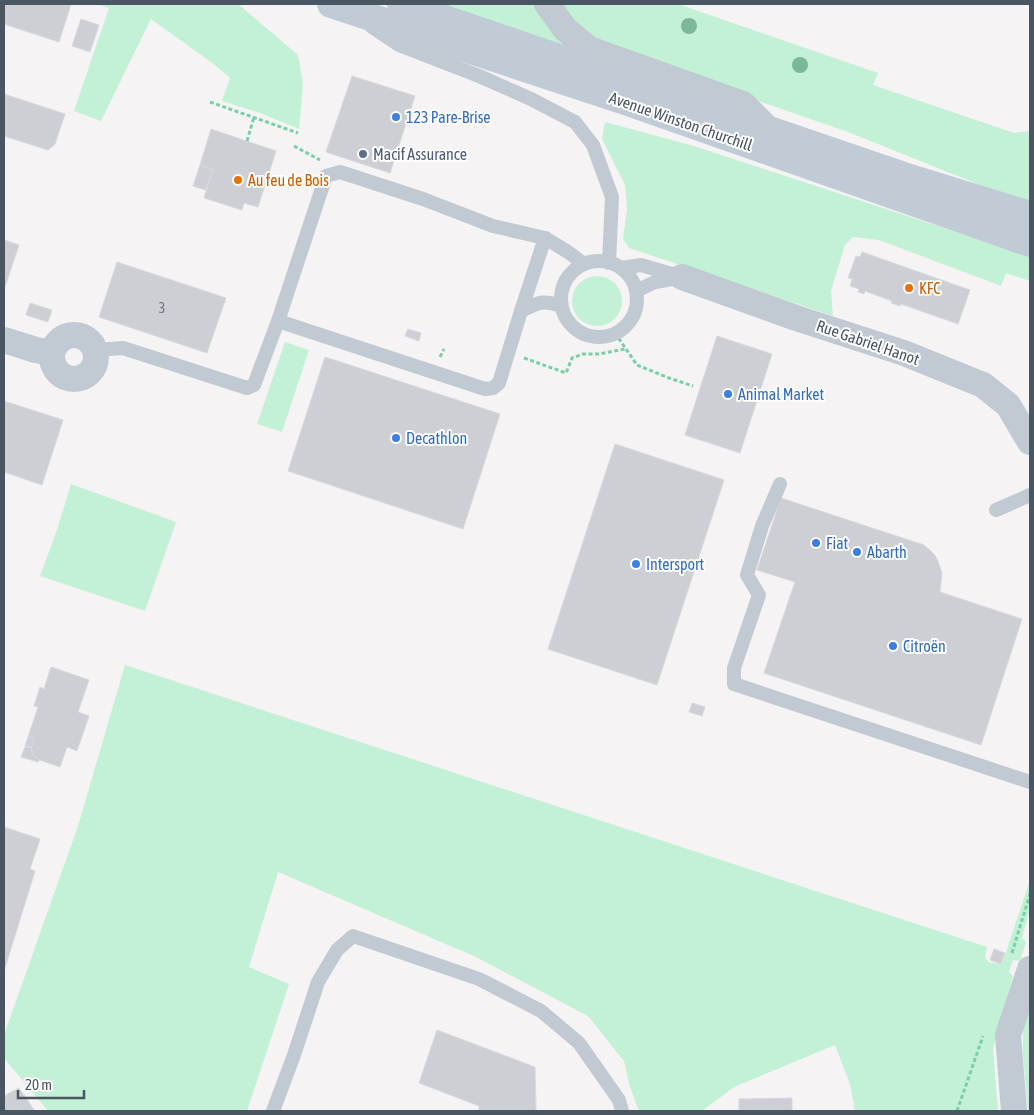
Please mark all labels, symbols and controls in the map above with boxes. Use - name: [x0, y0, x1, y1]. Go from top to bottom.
- street label: Avenue Winston Churchill: [607, 88, 756, 154]
- place label: 123 Pare-Brise: [406, 108, 491, 126]
- marker: 123 Pare-Brise: [390, 111, 402, 123]
- place label: Macif Assurance: [373, 145, 467, 163]
- marker: Macif Assurance: [357, 148, 369, 160]
- place label: Au feu de Bois: [248, 171, 329, 189]
- marker: Au feu de Bois: [232, 174, 244, 186]
- place label: KFC: [919, 279, 941, 297]
- marker: KFC: [903, 282, 915, 294]
- house number: 3: [159, 300, 165, 316]
- street label: Rue Gabriel Hanot: [814, 316, 922, 368]
- place label: Animal Market: [738, 385, 825, 403]
- marker: Animal Market: [722, 388, 734, 400]
- place label: Decathlon: [406, 429, 467, 447]
- marker: Decathlon: [390, 432, 402, 444]
- place label: Fiat: [826, 534, 849, 552]
- marker: Fiat: [810, 537, 822, 549]
- place label: Abarth: [867, 543, 907, 561]
- marker: Abarth: [851, 546, 863, 558]
- place label: Intersport: [646, 555, 705, 574]
- marker: Intersport: [630, 558, 642, 570]
- place label: Citroën: [903, 637, 946, 655]
- marker: Citroën: [887, 640, 899, 652]
- scale bar: [18, 1068, 84, 1100]
- text: 20 m: [25, 1076, 52, 1093]

